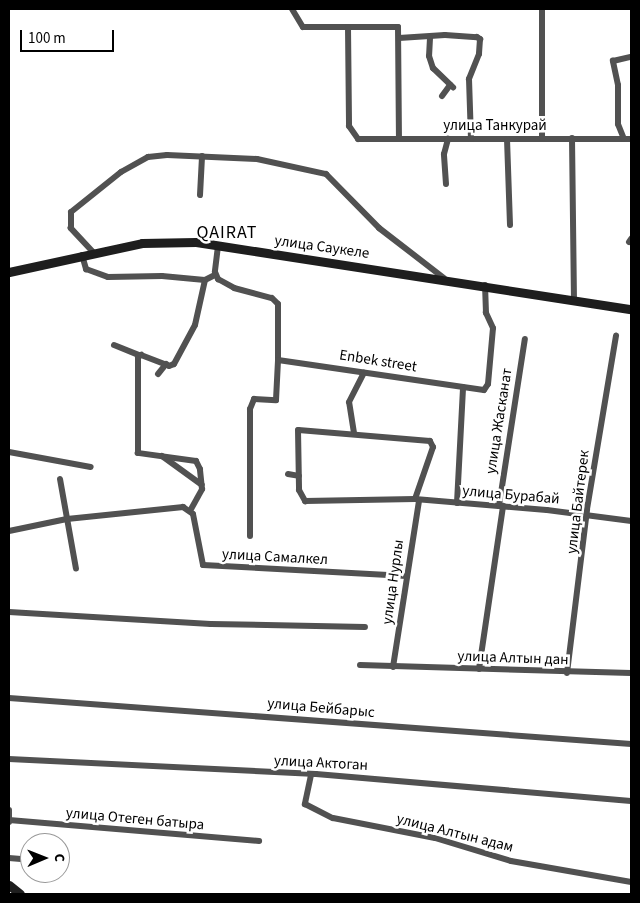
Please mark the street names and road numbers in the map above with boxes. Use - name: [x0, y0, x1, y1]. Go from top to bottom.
- street label: улица Танкурай: [443, 117, 547, 135]
- street label: улица Саукеле: [273, 231, 371, 263]
- street label: Enbek street: [338, 346, 418, 376]
- street label: улица Жасканат: [482, 367, 516, 475]
- street label: улица Байтерек: [563, 449, 593, 555]
- street label: улица Бурабай: [462, 482, 560, 508]
- street label: улица Нурлы: [378, 538, 408, 626]
- street label: улица Самалкел: [222, 545, 328, 569]
- street label: улица Алтын дан: [457, 647, 569, 669]
- street label: улица Бейбарыс: [267, 694, 375, 722]
- street label: улица Актоган: [274, 752, 368, 774]
- street label: улица Отеген батыра: [65, 804, 205, 834]
- street label: улица Алтын адам: [395, 810, 515, 856]

